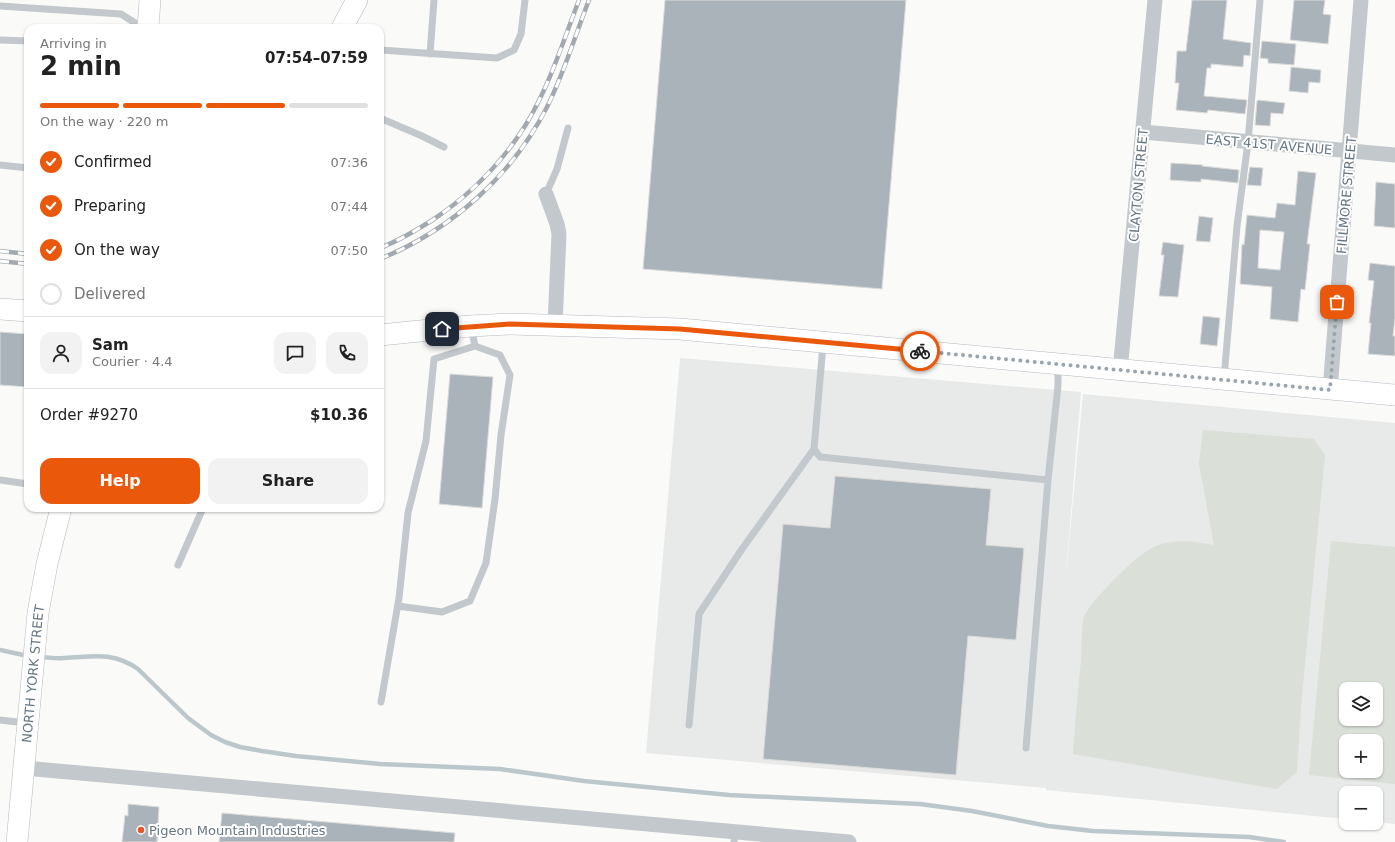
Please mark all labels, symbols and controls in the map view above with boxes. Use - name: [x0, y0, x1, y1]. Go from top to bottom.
- text: Arriving in: [40, 36, 107, 51]
- text: 07:54–07:59: [265, 49, 368, 67]
- text: 2 min: [40, 51, 122, 81]
- text: On the way · 220 m: [40, 114, 168, 129]
- street label: CLAYTON STREET: [1126, 128, 1151, 243]
- street label: EAST 41ST AVENUE: [1205, 131, 1333, 158]
- street label: FILLMORE STREET: [1334, 135, 1359, 255]
- icon: check: [40, 151, 62, 173]
- text: Confirmed: [74, 153, 152, 171]
- text: 07:36: [331, 155, 368, 170]
- icon: check: [40, 195, 62, 217]
- text: Preparing: [74, 197, 146, 215]
- text: 07:44: [331, 199, 368, 214]
- icon: check: [40, 239, 62, 261]
- text: On the way: [74, 241, 160, 259]
- text: 07:50: [331, 243, 368, 258]
- text: Delivered: [74, 285, 146, 303]
- pin: [1320, 285, 1354, 319]
- icon: bag: [1326, 291, 1348, 313]
- pin: [425, 312, 459, 346]
- icon: home: [431, 318, 453, 340]
- courier: [900, 331, 940, 371]
- button: person: [40, 332, 82, 374]
- button: chat: [274, 332, 316, 374]
- button: phone: [326, 332, 368, 374]
- text: Sam: [92, 336, 129, 354]
- icon: bike: [909, 340, 931, 362]
- text: Courier · 4.4: [92, 354, 173, 369]
- text: Order #9270: [40, 406, 138, 424]
- text: $10.36: [310, 406, 368, 424]
- button: Help: [40, 458, 200, 504]
- button: Share: [208, 458, 368, 504]
- street label: NORTH YORK STREET: [19, 603, 47, 744]
- map controls: [1339, 682, 1383, 830]
- button: layers: [1339, 682, 1383, 726]
- button: +: [1339, 734, 1383, 778]
- button: −: [1339, 786, 1383, 830]
- place label: Pigeon Mountain Industries: [149, 823, 326, 838]
- marker: Pigeon Mountain Industries: [136, 825, 146, 835]

